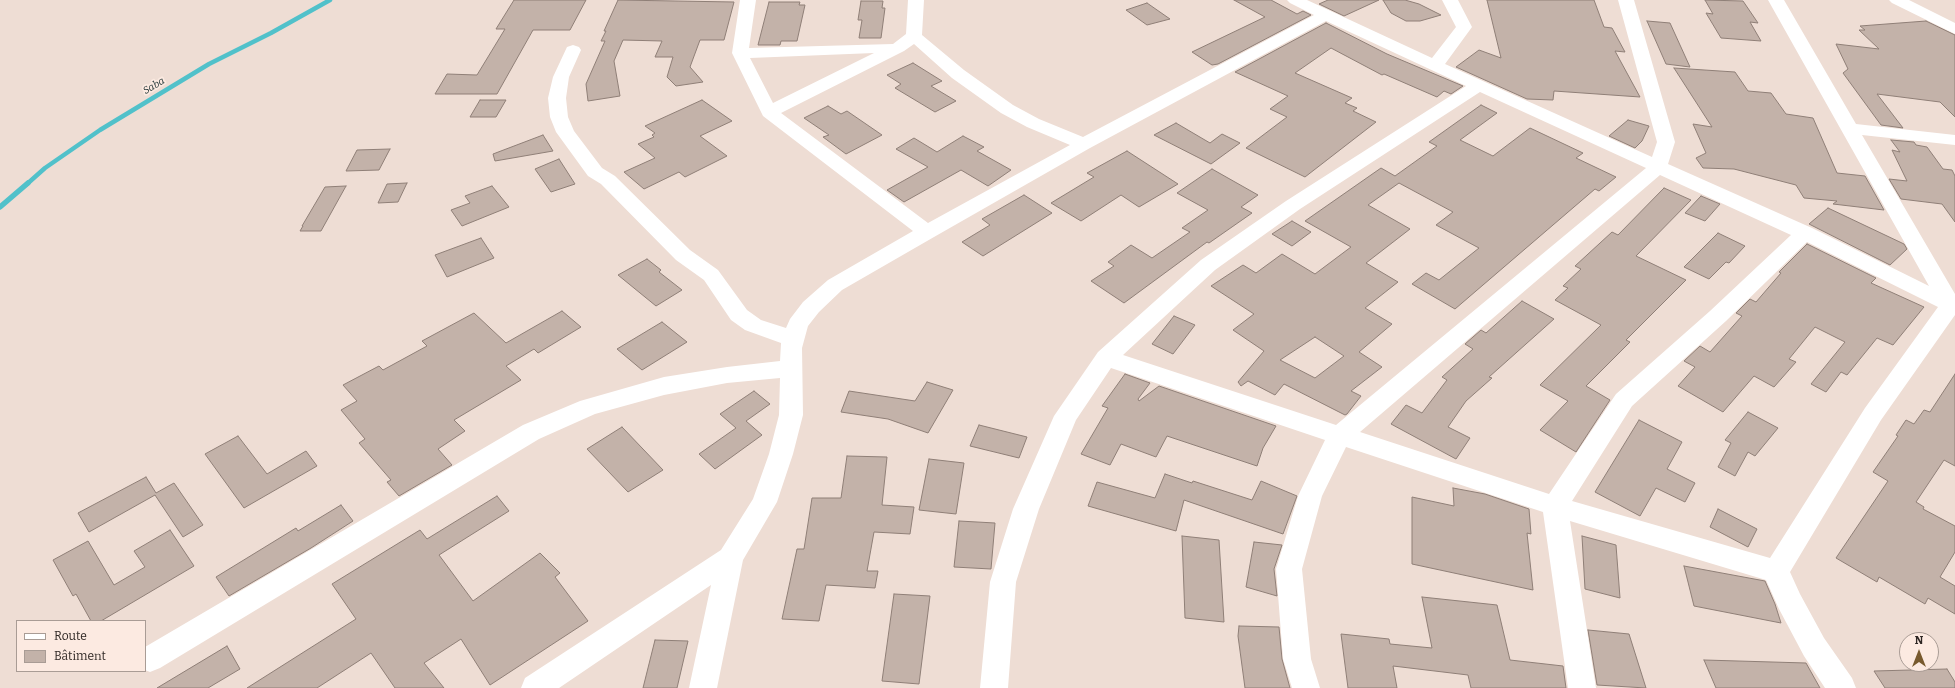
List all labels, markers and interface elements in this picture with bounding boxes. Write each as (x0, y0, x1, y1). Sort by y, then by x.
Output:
water label: Saba (141, 75, 167, 97)
legend (16, 620, 146, 672)
text: Route (54, 629, 87, 643)
north arrow (1899, 632, 1939, 672)
text: N (1915, 634, 1923, 647)
text: Bâtiment (54, 649, 106, 663)

